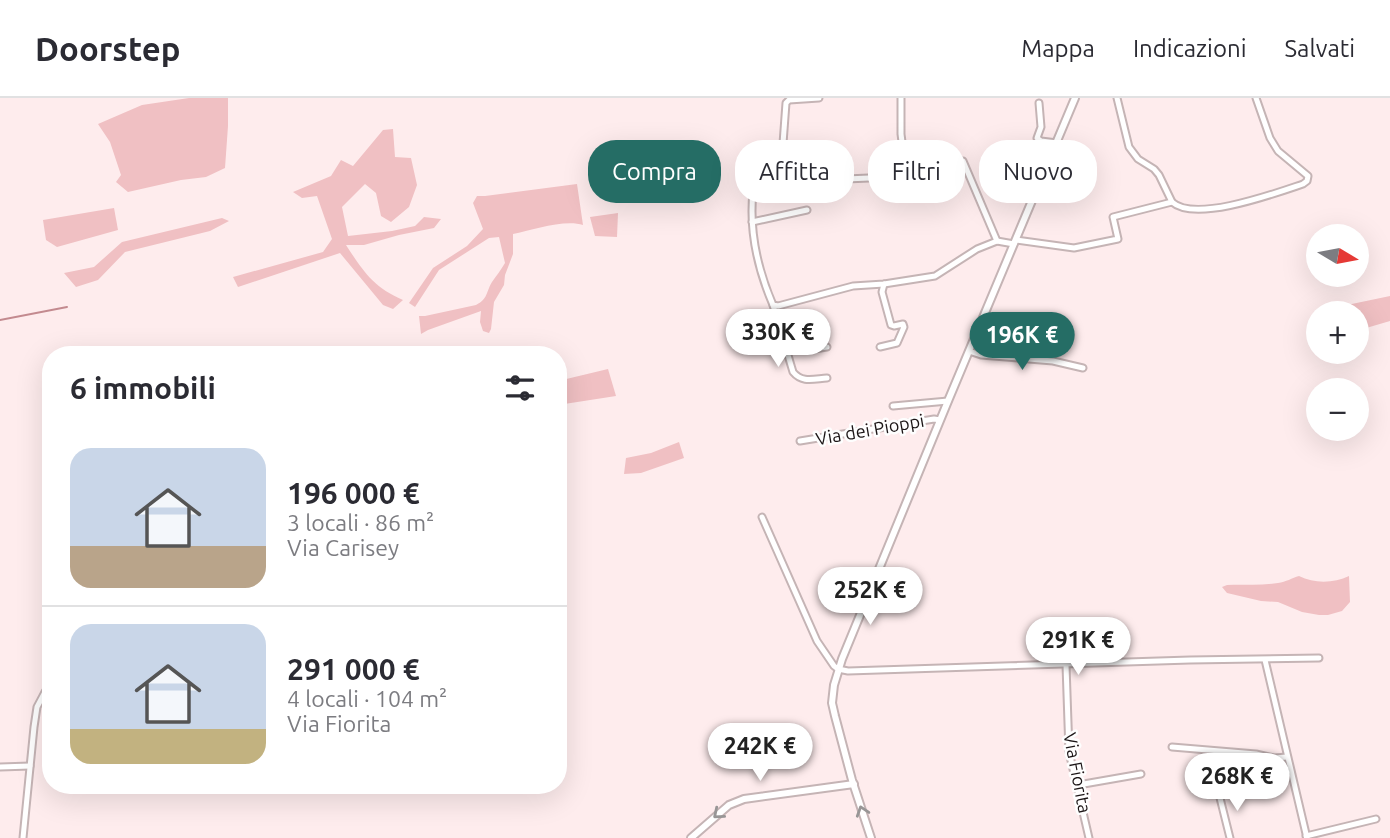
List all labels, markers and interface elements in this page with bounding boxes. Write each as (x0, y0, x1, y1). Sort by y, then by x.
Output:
text: Doorstep (35, 30, 180, 67)
text: Mappa (1021, 35, 1095, 62)
text: Indicazioni (1133, 35, 1247, 62)
text: Salvati (1285, 35, 1355, 62)
chip: Compra (588, 140, 721, 203)
chip: Affitta (735, 140, 854, 203)
chip: Filtri (868, 140, 965, 203)
chip: Nuovo (979, 140, 1097, 203)
north arrow (1306, 224, 1368, 287)
map controls (1306, 224, 1369, 441)
button: + (1306, 301, 1369, 364)
pin: 330K € (721, 310, 835, 369)
pin: 196K € (965, 313, 1079, 372)
text: 330K € (742, 319, 814, 344)
text: 196K € (986, 322, 1058, 347)
icon: filters (501, 369, 539, 407)
text: 6 immobili (70, 371, 216, 405)
button: − (1306, 378, 1369, 441)
street label: Via dei Pioppi (814, 410, 926, 448)
icon: home (126, 476, 210, 560)
text: 196 000 € (287, 476, 420, 510)
text: 3 locali · 86 m² (287, 510, 434, 535)
text: Via Carisey (287, 535, 399, 560)
pin: 252K € (813, 568, 927, 627)
text: 252K € (834, 577, 906, 602)
pin: 291K € (1021, 618, 1135, 677)
text: 291K € (1042, 627, 1114, 652)
icon: home (126, 652, 210, 736)
text: 291 000 € (287, 652, 420, 686)
text: 4 locali · 104 m² (287, 686, 447, 711)
text: Via Fiorita (287, 711, 391, 736)
pin: 242K € (703, 724, 817, 783)
street label: Via Fiorita (1060, 731, 1096, 815)
text: 242K € (724, 733, 796, 758)
pin: 268K € (1180, 754, 1294, 813)
text: 268K € (1201, 763, 1273, 788)
one-way arrow (713, 806, 726, 818)
one-way arrow (856, 806, 871, 818)

